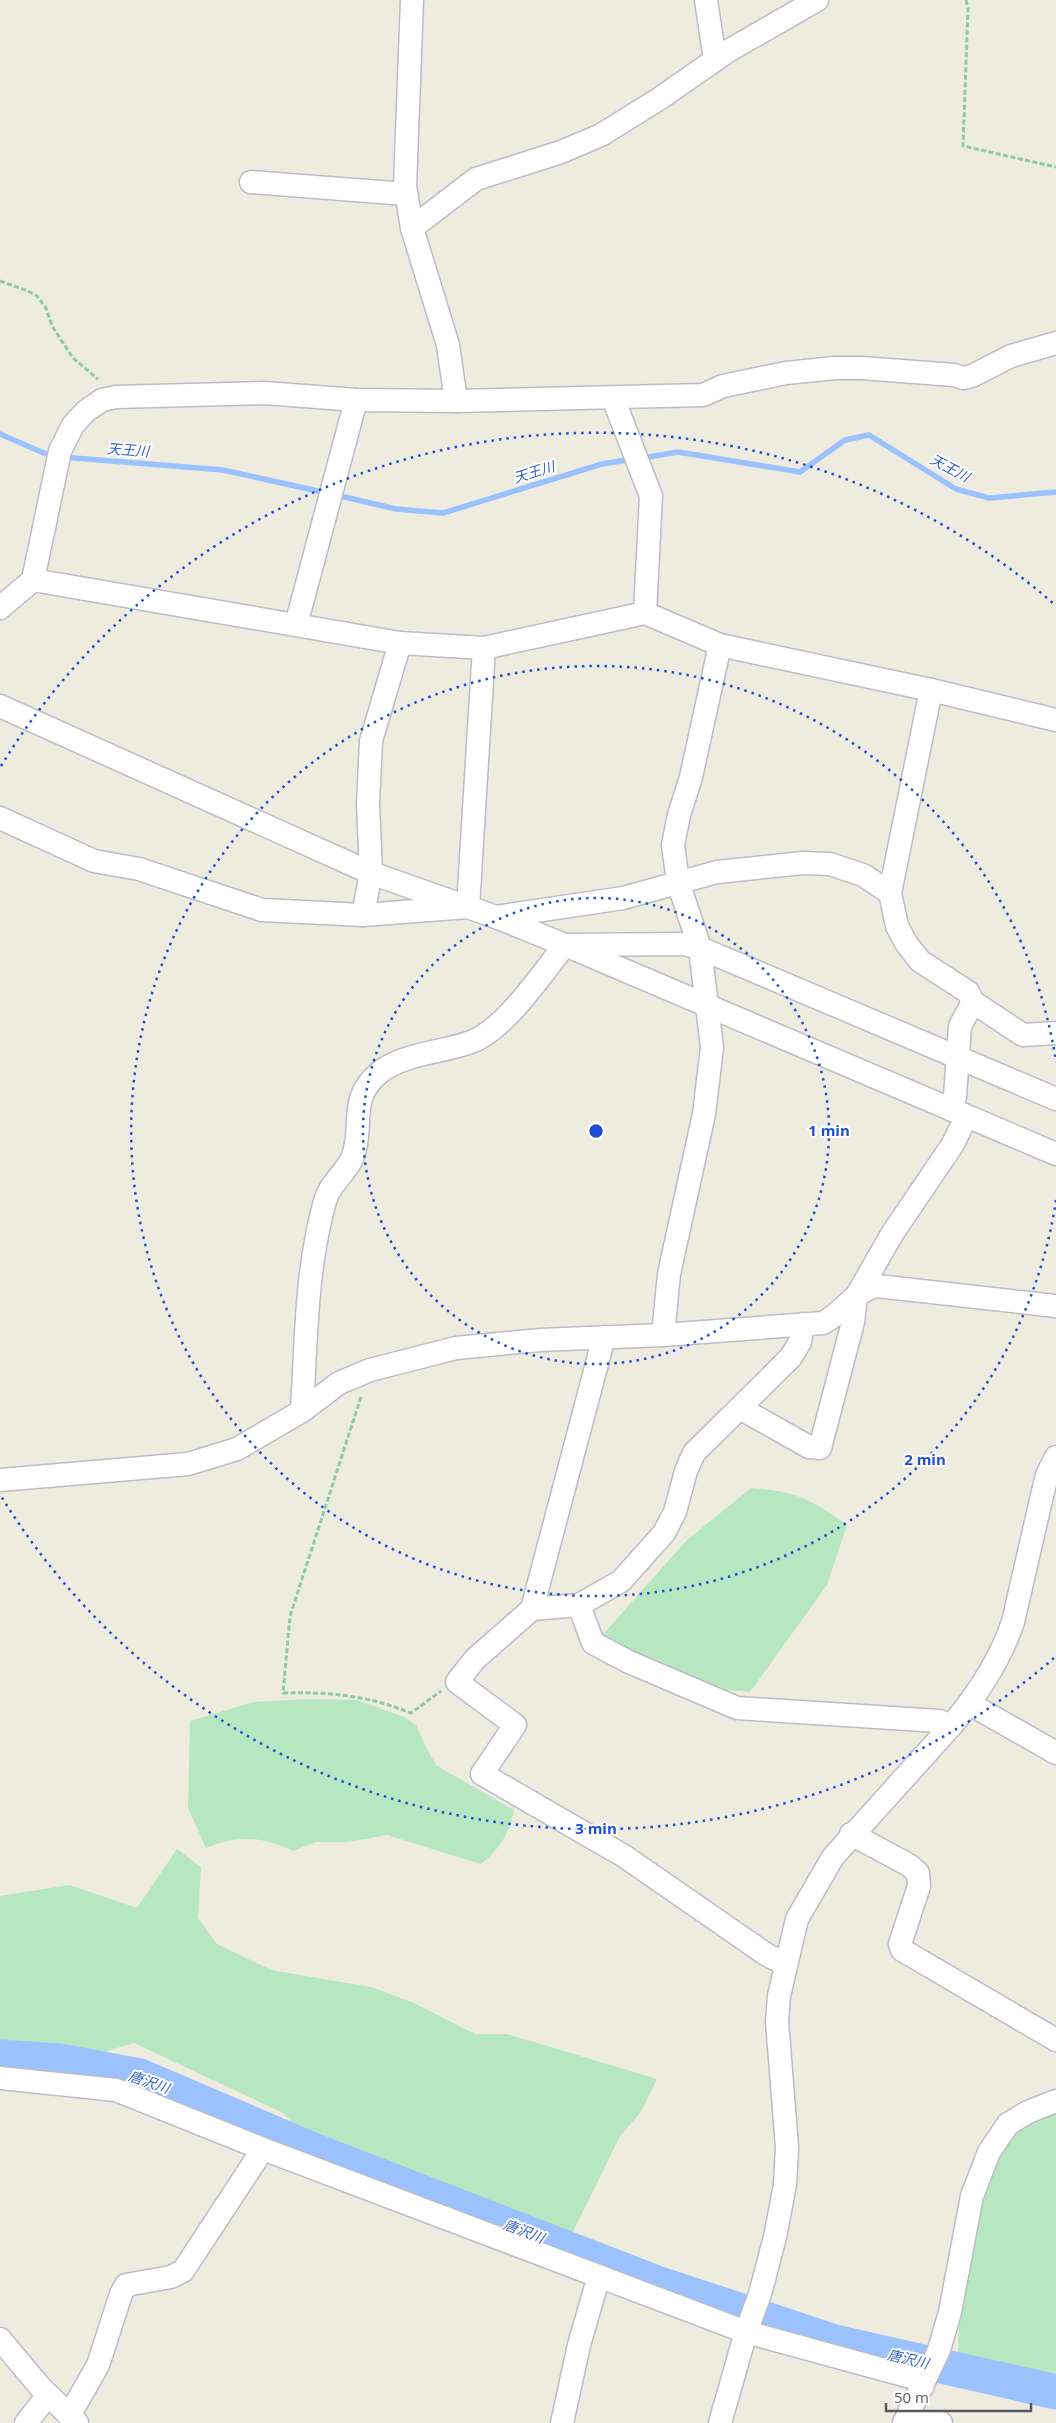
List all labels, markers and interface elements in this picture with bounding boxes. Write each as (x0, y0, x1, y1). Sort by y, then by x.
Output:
water label: 天王川 (106, 439, 152, 461)
water label: 天王川 (927, 449, 975, 487)
water label: 天王川 (511, 456, 559, 487)
text: 1 min (808, 1120, 850, 1140)
centre of rings (587, 1122, 605, 1140)
text: 2 min (904, 1449, 946, 1469)
text: 3 min (575, 1818, 617, 1838)
water label: 唐沢川 (126, 2066, 174, 2098)
water label: 唐沢川 (501, 2214, 549, 2248)
water label: 唐沢川 (886, 2345, 933, 2373)
scale bar (886, 2380, 1031, 2412)
text: 50 m (894, 2387, 929, 2407)

